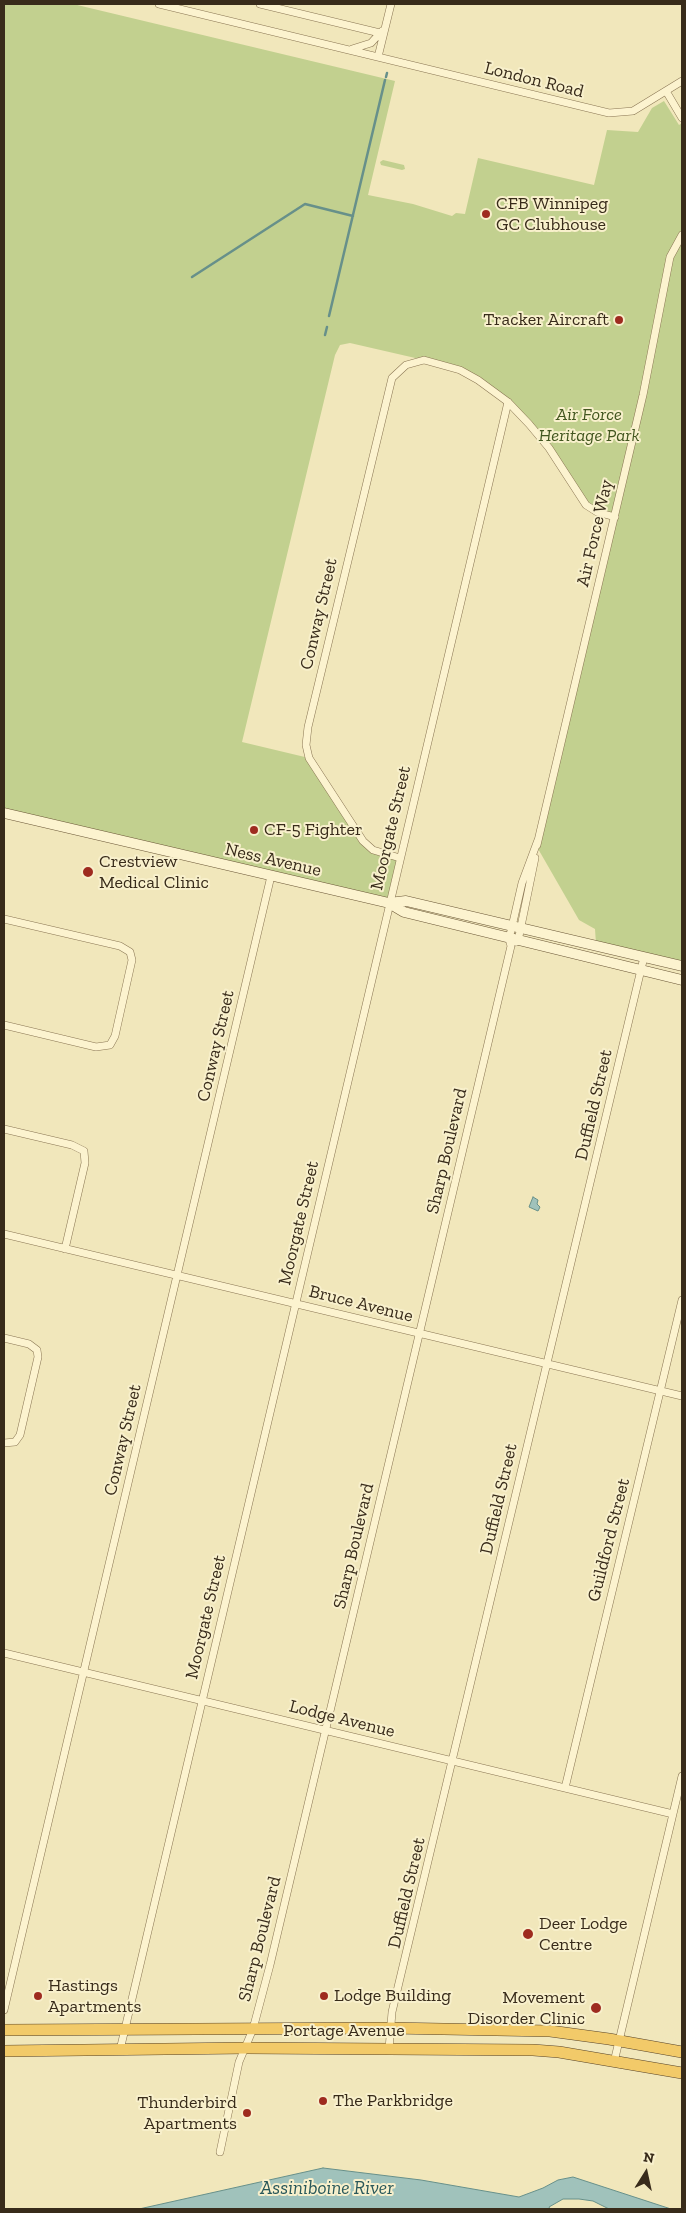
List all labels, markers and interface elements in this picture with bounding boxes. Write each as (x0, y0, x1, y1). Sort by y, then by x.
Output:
street label: London Road (482, 57, 586, 103)
place label: CFB Winnipeg GC Clubhouse (496, 193, 608, 235)
marker: CFB Winnipeg GC Clubhouse (480, 208, 492, 220)
place label: Tracker Aircraft (483, 309, 609, 331)
marker: Tracker Aircraft (613, 314, 625, 326)
park label: Air Force Heritage Park (539, 404, 639, 446)
street label: Air Force Way (572, 477, 618, 589)
street label: Conway Street (296, 556, 342, 672)
street label: Moorgate Street (366, 764, 416, 892)
place label: CF-5 Fighter (264, 819, 362, 841)
marker: CF-5 Fighter (248, 824, 260, 836)
street label: Ness Avenue (223, 838, 323, 882)
place label: Crestview Medical Clinic (99, 851, 209, 894)
marker: Crestview Medical Clinic (81, 865, 95, 879)
street label: Conway Street (193, 988, 239, 1104)
street label: Duffield Street (571, 1048, 617, 1162)
street label: Sharp Boulevard (422, 1086, 472, 1216)
street label: Moorgate Street (274, 1159, 324, 1287)
street label: Bruce Avenue (307, 1281, 415, 1327)
street label: Conway Street (100, 1382, 146, 1498)
street label: Duffield Street (476, 1442, 522, 1556)
street label: Guildford Street (583, 1476, 635, 1604)
street label: Sharp Boulevard (329, 1481, 379, 1611)
street label: Moorgate Street (181, 1553, 231, 1681)
street label: Lodge Avenue (287, 1695, 397, 1743)
street label: Duffield Street (384, 1836, 430, 1950)
street label: Sharp Boulevard (234, 1874, 286, 2004)
place label: Deer Lodge Centre (539, 1913, 628, 1956)
marker: Deer Lodge Centre (521, 1927, 535, 1941)
place label: Hastings Apartments (48, 1975, 141, 2018)
place label: Lodge Building (334, 1985, 451, 2007)
place label: Movement Disorder Clinic (467, 1987, 585, 2030)
marker: Hastings Apartments (32, 1990, 44, 2002)
marker: Lodge Building (318, 1990, 330, 2002)
marker: Movement Disorder Clinic (589, 2001, 603, 2015)
street label: Portage Avenue (283, 2020, 405, 2042)
place label: The Parkbridge (333, 2090, 453, 2112)
place label: Thunderbird Apartments (137, 2092, 237, 2134)
marker: The Parkbridge (317, 2095, 329, 2107)
marker: Thunderbird Apartments (241, 2107, 253, 2119)
north arrow (621, 2148, 671, 2198)
text: N (642, 2148, 655, 2167)
water label: Assiniboine River (260, 2178, 394, 2200)

